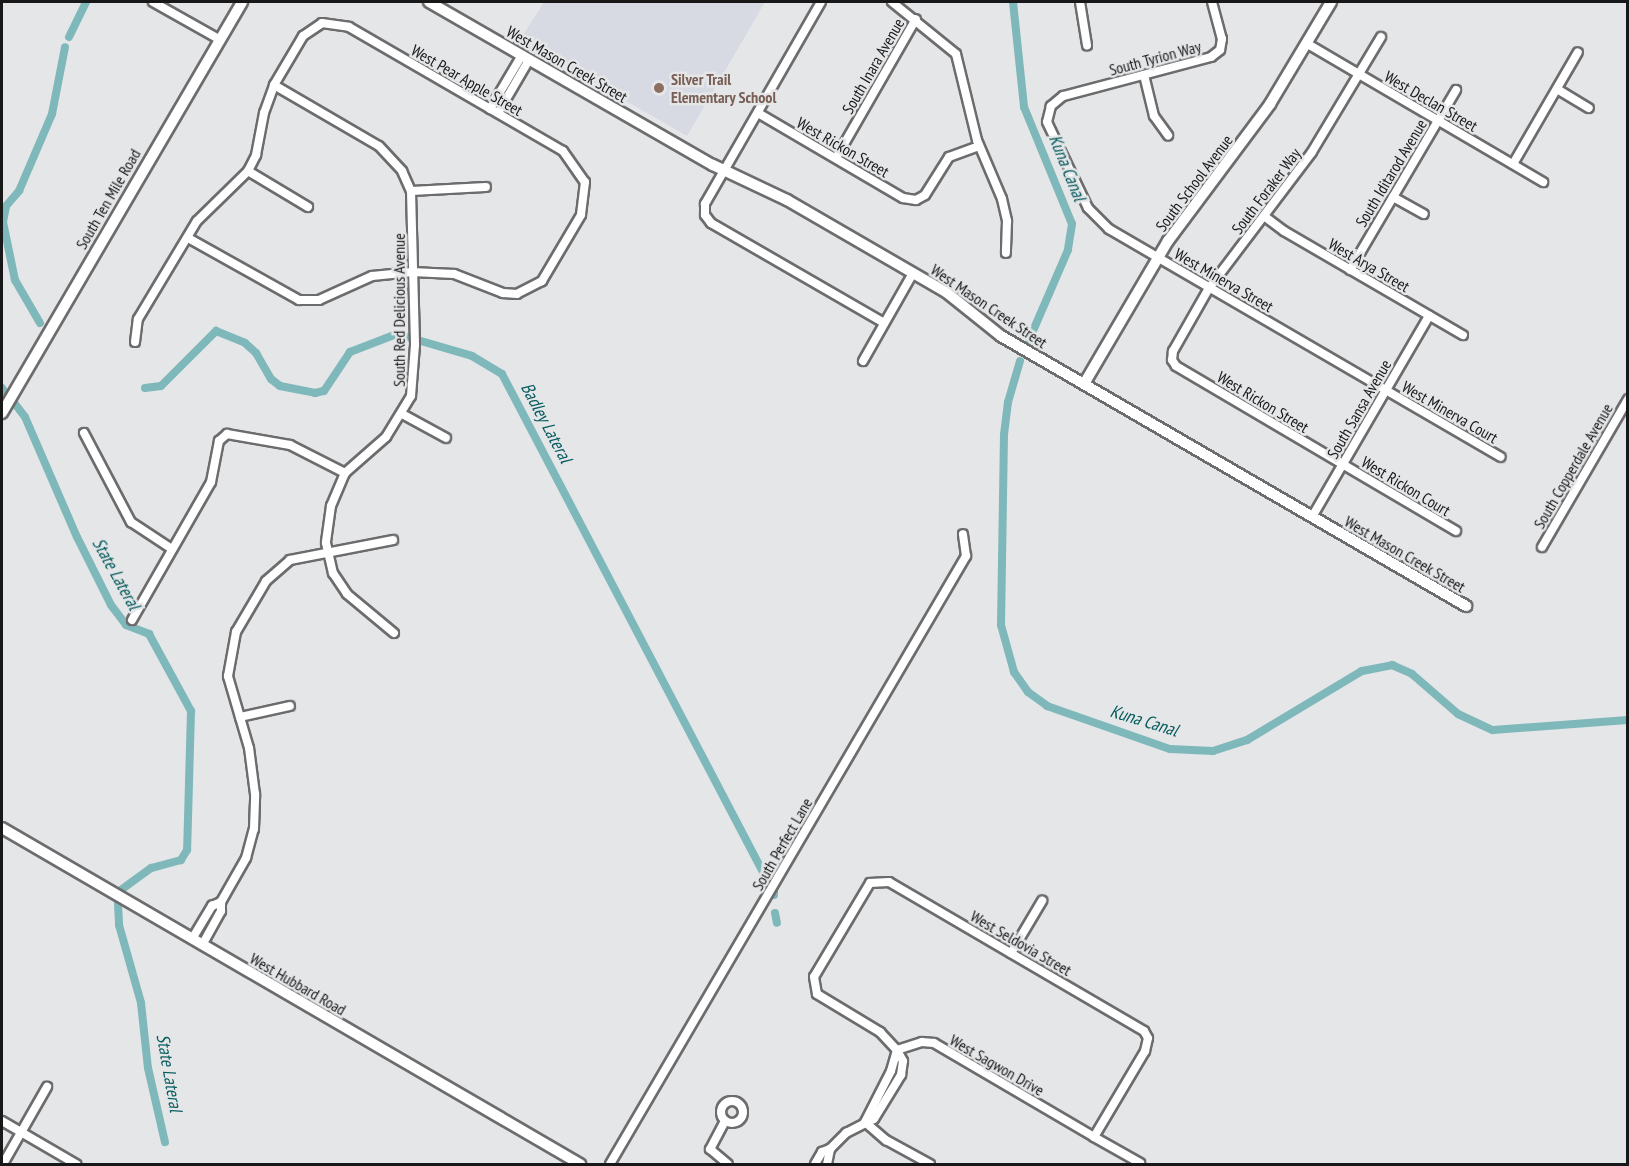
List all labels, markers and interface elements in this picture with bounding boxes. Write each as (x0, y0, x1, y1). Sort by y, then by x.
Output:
street label: South Inara Avenue (838, 15, 908, 117)
street label: West Mason Creek Street (503, 22, 631, 106)
street label: South Tyrion Way (1107, 36, 1203, 80)
street label: West Pear Apple Street (408, 40, 526, 120)
street label: West Declan Street (1381, 67, 1481, 135)
place label: Silver Trail Elementary School (671, 69, 777, 107)
marker: Silver Trail Elementary School (652, 81, 666, 95)
street label: West Rickon Street (793, 113, 893, 181)
street label: South Iditarod Avenue (1351, 116, 1431, 230)
street label: South School Avenue (1151, 131, 1237, 235)
water label: Kuna Canal (1044, 132, 1090, 204)
street label: South Foraker Way (1227, 144, 1305, 238)
street label: South Ten Mile Road (71, 145, 145, 253)
street label: South Red Delicious Avenue (389, 233, 409, 387)
street label: West Arya Street (1325, 234, 1413, 296)
street label: West Minerva Street (1171, 244, 1277, 316)
street label: West Mason Creek Street (927, 260, 1051, 352)
street label: South Sansa Avenue (1323, 356, 1395, 462)
street label: West Rickon Street (1214, 367, 1312, 437)
street label: West Minerva Court (1399, 377, 1501, 447)
water label: Badley Lateral (516, 379, 576, 467)
street label: South Copperdale Avenue (1529, 400, 1617, 532)
street label: West Rickon Court (1358, 452, 1454, 520)
street label: West Mason Creek Street (1341, 512, 1469, 596)
water label: State Lateral (87, 534, 145, 614)
water label: Kuna Canal (1107, 700, 1181, 742)
street label: South Perfect Lane (748, 794, 816, 894)
street label: West Seldovia Street (967, 906, 1075, 980)
street label: West Hubbard Road (247, 949, 349, 1019)
street label: West Sagwon Drive (946, 1030, 1048, 1100)
water label: State Lateral (152, 1032, 186, 1114)

